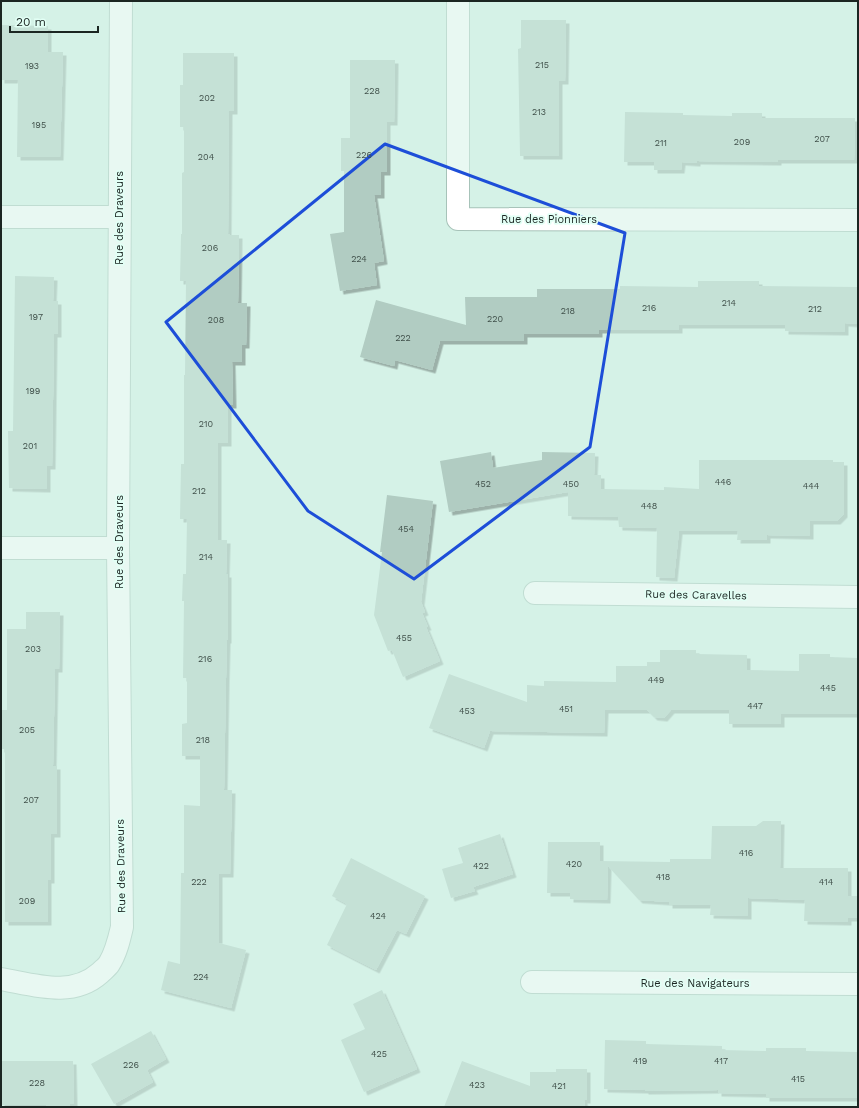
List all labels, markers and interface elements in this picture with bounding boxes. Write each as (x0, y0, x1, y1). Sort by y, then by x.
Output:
scale bar (10, 8, 98, 34)
text: 20 m (16, 15, 46, 29)
house number: 215 (535, 60, 549, 70)
house number: 193 (25, 61, 39, 71)
house number: 228 (364, 86, 380, 96)
house number: 202 (199, 93, 215, 103)
house number: 213 (532, 107, 546, 117)
house number: 195 (32, 120, 46, 130)
house number: 207 (814, 134, 830, 144)
house number: 209 (734, 137, 750, 147)
house number: 211 (655, 138, 667, 148)
house number: 226 (356, 150, 372, 160)
house number: 204 (198, 152, 215, 162)
street label: Rue des Draveurs (113, 171, 126, 265)
street label: Rue des Pionniers (501, 213, 597, 226)
house number: 206 (202, 243, 218, 253)
house number: 224 (351, 254, 367, 264)
house number: 214 (722, 298, 737, 308)
house number: 216 (642, 303, 656, 313)
house number: 212 (808, 304, 822, 314)
house number: 218 (561, 306, 575, 316)
house number: 197 (29, 312, 43, 322)
house number: 220 (487, 314, 503, 324)
house number: 208 (208, 315, 224, 325)
house number: 222 (395, 333, 411, 343)
house number: 199 (26, 386, 40, 396)
house number: 210 (199, 419, 214, 429)
house number: 201 (23, 441, 37, 451)
house number: 446 (715, 477, 731, 487)
house number: 452 (475, 479, 491, 489)
house number: 450 (563, 479, 580, 489)
house number: 444 (803, 481, 820, 491)
house number: 212 (192, 486, 206, 496)
street label: Rue des Draveurs (113, 495, 126, 589)
house number: 448 (641, 501, 657, 511)
house number: 454 (398, 524, 415, 534)
house number: 214 (199, 552, 214, 562)
street label: Rue des Caravelles (645, 588, 747, 602)
house number: 455 (396, 633, 412, 643)
house number: 203 (25, 644, 41, 654)
house number: 216 (198, 654, 212, 664)
house number: 449 (648, 675, 664, 685)
house number: 445 (820, 683, 836, 693)
house number: 447 (747, 701, 763, 711)
house number: 451 (559, 704, 573, 714)
house number: 453 (459, 706, 475, 716)
house number: 205 (19, 725, 35, 735)
house number: 218 (196, 735, 210, 745)
house number: 207 (23, 795, 39, 805)
street label: Rue des Draveurs (114, 819, 128, 913)
house number: 416 (739, 848, 753, 858)
house number: 420 (566, 859, 583, 869)
house number: 422 (473, 861, 489, 871)
house number: 418 (656, 872, 670, 882)
house number: 222 (191, 877, 207, 887)
house number: 414 (819, 877, 834, 887)
house number: 209 (19, 896, 35, 906)
house number: 424 (370, 911, 386, 921)
house number: 224 (193, 972, 209, 982)
street label: Rue des Navigateurs (640, 977, 750, 990)
house number: 425 (371, 1049, 387, 1059)
house number: 419 (633, 1056, 647, 1066)
house number: 417 (714, 1056, 728, 1066)
house number: 226 (123, 1060, 139, 1070)
house number: 415 (791, 1074, 805, 1084)
house number: 228 (29, 1078, 45, 1088)
house number: 423 (469, 1080, 485, 1090)
house number: 421 (552, 1081, 566, 1091)

